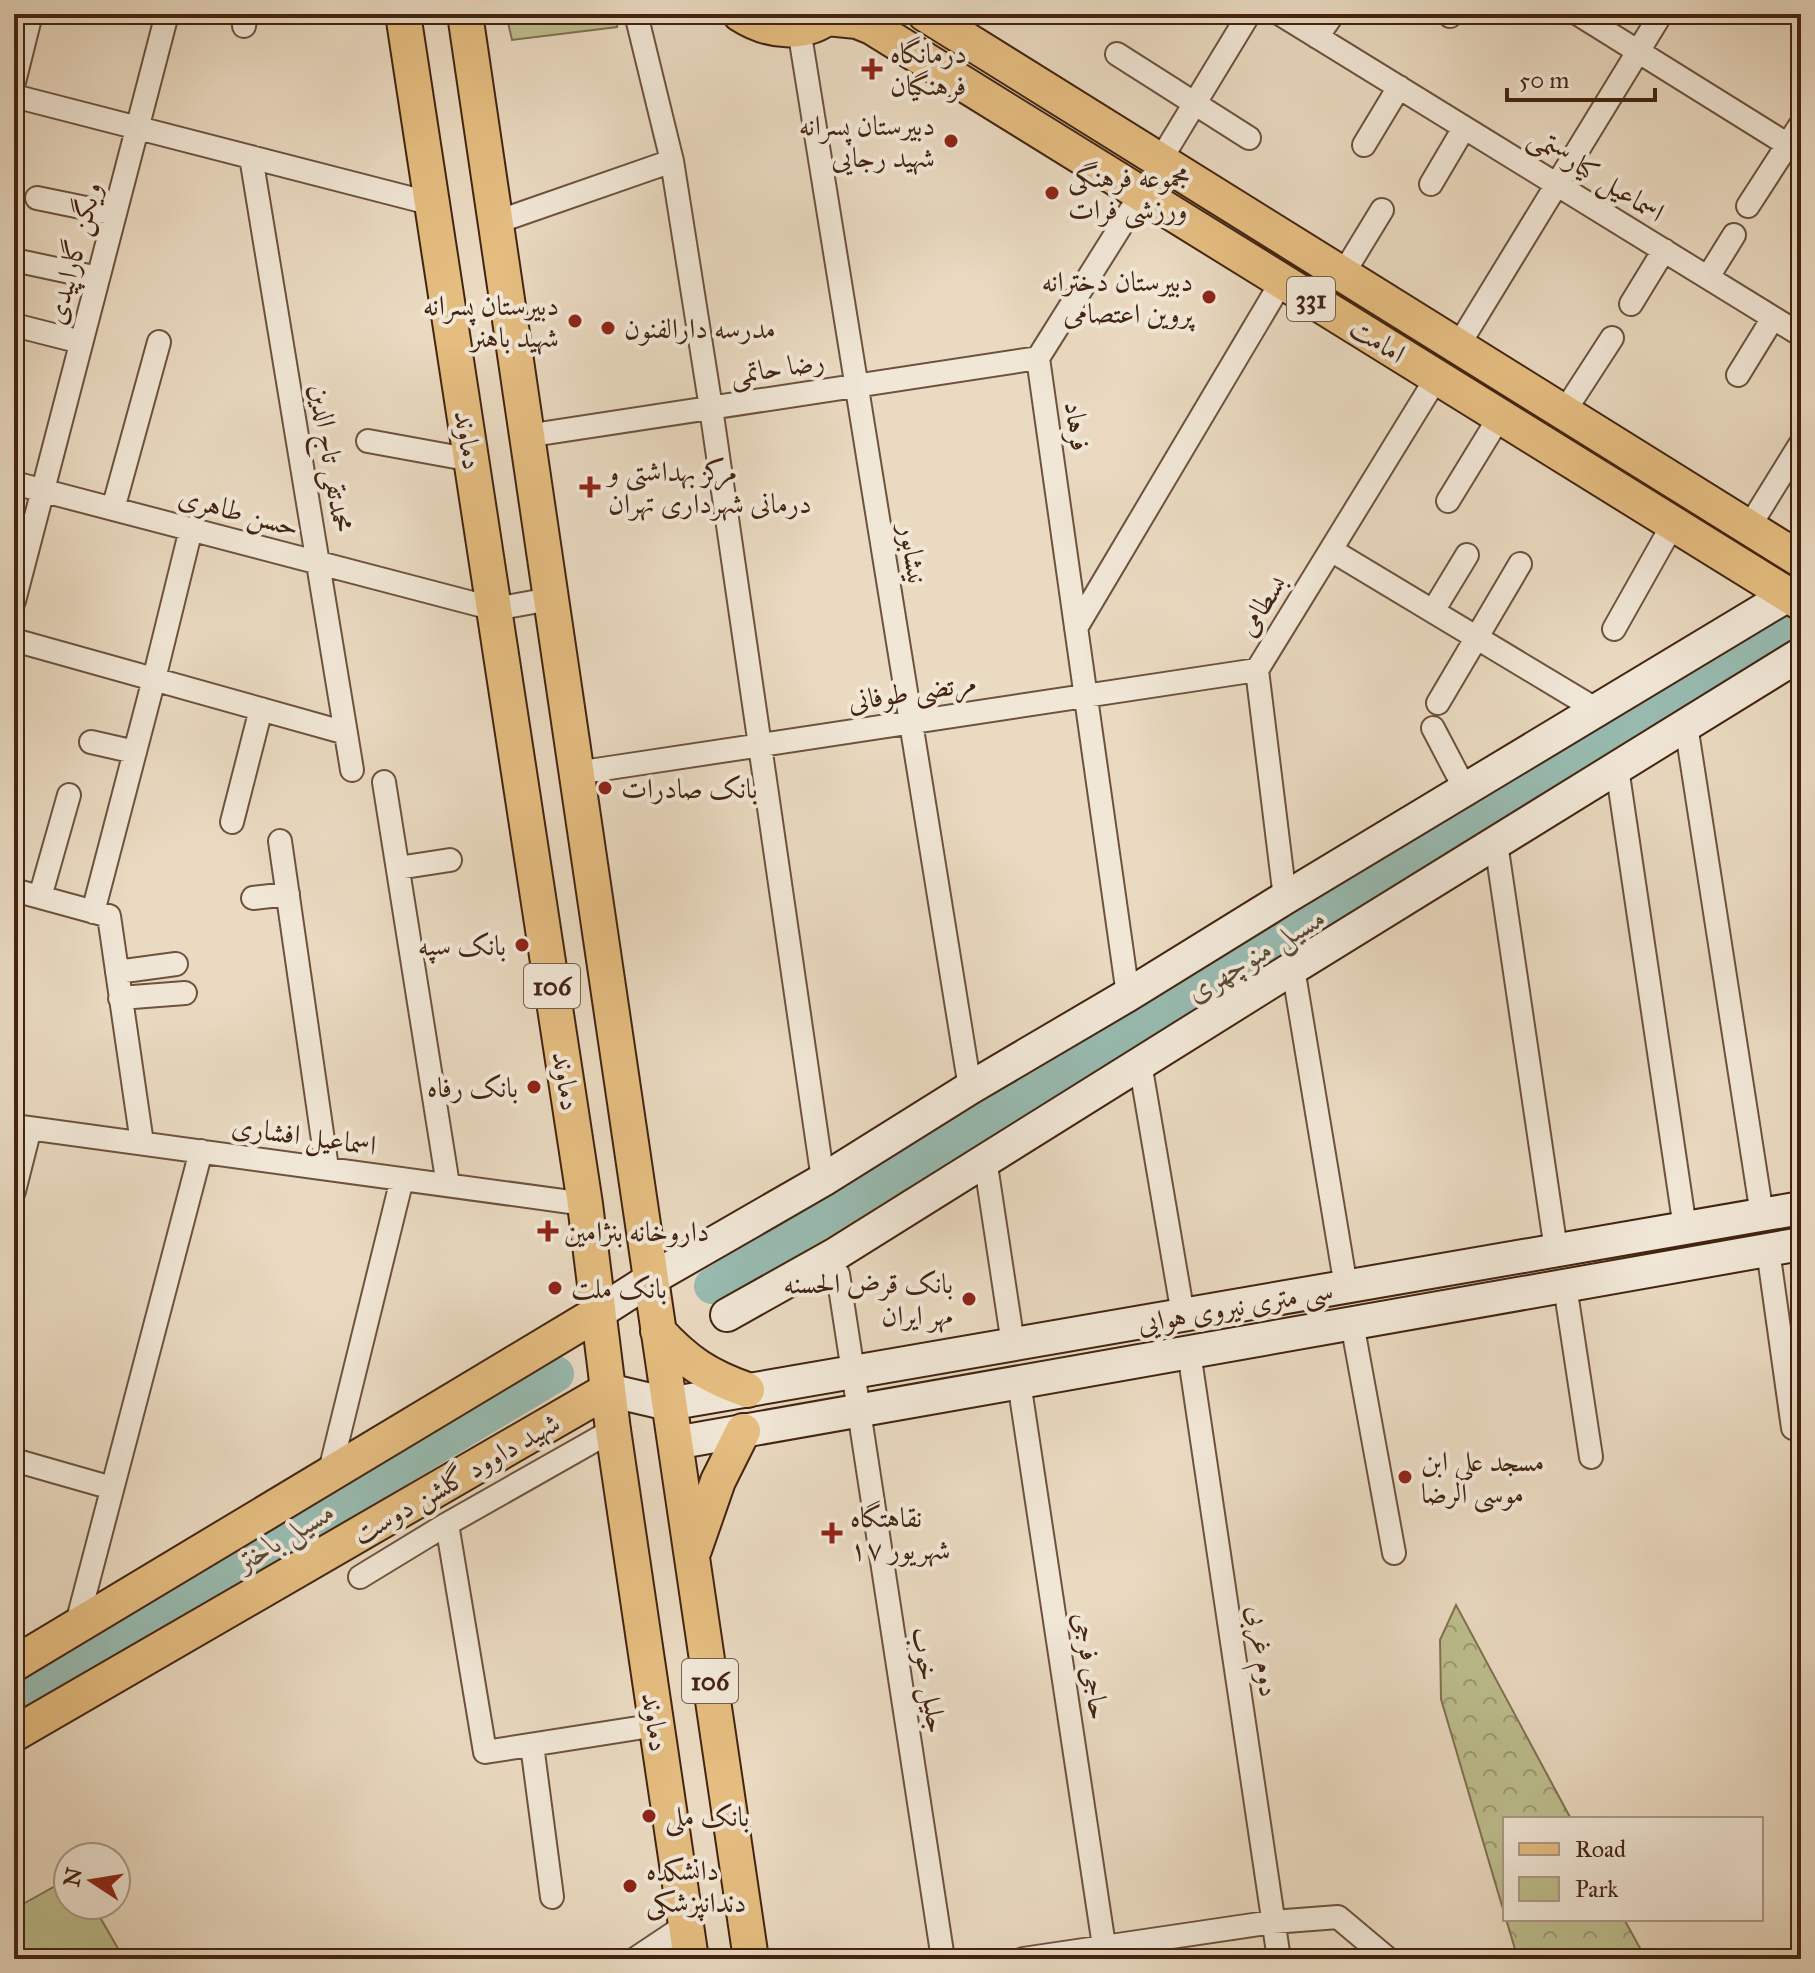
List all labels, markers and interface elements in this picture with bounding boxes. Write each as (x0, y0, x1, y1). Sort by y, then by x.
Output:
place label: درمانگاه فرهنگیان (890, 36, 967, 103)
scale bar (1507, 52, 1655, 102)
marker: درمانگاه فرهنگیان (861, 58, 883, 80)
text: 50 m (1519, 65, 1569, 95)
place label: دبیرستان پسرانه شهید رجایی (799, 108, 935, 176)
street label: اسماعیل کیارستمی (1522, 119, 1671, 231)
marker: دبیرستان پسرانه شهید رجایی (942, 132, 960, 150)
place label: مجموعه فرهنگی ورزشی فرات (1068, 160, 1190, 229)
street label: ویگن گاراپیدی (38, 178, 112, 329)
marker: مجموعه فرهنگی ورزشی فرات (1043, 184, 1061, 202)
place label: دبیرستان دخترانه پروین اعتصامی (1042, 264, 1196, 332)
road number: 331 (1287, 277, 1335, 321)
place label: دبیرستان پسرانه شهید باهنر (423, 288, 559, 356)
marker: دبیرستان دخترانه پروین اعتصامی (1200, 288, 1218, 306)
street label: امامت (1343, 310, 1412, 371)
place label: مدرسه دارالفنون (624, 311, 776, 346)
marker: دبیرستان پسرانه شهید باهنر (566, 312, 584, 330)
marker: مدرسه دارالفنون (599, 319, 617, 337)
street label: رضا حاتمی (727, 343, 827, 394)
street label: محمدتقی تاج الدین (295, 381, 361, 536)
street label: فرهاد (1057, 399, 1098, 453)
street label: دماوند (447, 408, 490, 472)
place label: مرکز بهداشتی و درمانی شهرداری تهران (605, 454, 812, 522)
marker: مرکز بهداشتی و درمانی شهرداری تهران (579, 476, 601, 498)
street label: حسن طاهری (174, 479, 303, 545)
street label: نیشابور (891, 519, 935, 587)
street label: بسطامی (1229, 568, 1294, 642)
street label: مرتضی طوفانی (845, 664, 979, 721)
place label: بانک صادرات (621, 771, 758, 806)
marker: بانک صادرات (596, 779, 614, 797)
water label: مسیل منوچهری (1180, 898, 1334, 1012)
place label: بانک سپه (418, 928, 506, 964)
marker: بانک سپه (513, 936, 531, 954)
road number: 106 (524, 964, 580, 1008)
street label: دماوند (545, 1049, 588, 1113)
place label: بانک رفاه (427, 1070, 518, 1105)
marker: بانک رفاه (525, 1078, 543, 1096)
street label: اسماعیل افشاری (229, 1108, 378, 1165)
place label: داروخانه بنژامین (564, 1214, 709, 1249)
marker: داروخانه بنژامین (539, 1222, 557, 1240)
place label: بانک قرض الحسنه مهر ایران (783, 1266, 953, 1334)
place label: بانک ملت (571, 1271, 667, 1306)
street label: سی متری نیروی هوایی (1135, 1272, 1336, 1343)
marker: بانک ملت (546, 1279, 564, 1297)
marker: بانک قرض الحسنه مهر ایران (960, 1290, 978, 1308)
street label: شهید داوود گلشن دوست (346, 1405, 567, 1553)
place label: مسجد علی ابن موسی الرضا (1421, 1444, 1545, 1513)
marker: مسجد علی ابن موسی الرضا (1396, 1468, 1414, 1486)
water label: مسیل باختر (227, 1492, 343, 1583)
place label: نقاهتگاه ۱۷ شهریور (850, 1500, 950, 1568)
marker: نقاهتگاه ۱۷ شهریور (821, 1522, 843, 1544)
street label: دوم غربی (1233, 1603, 1287, 1700)
street label: حاجی فرجی (1066, 1610, 1117, 1722)
street label: جلیل خوب (902, 1624, 955, 1736)
road number: 106 (682, 1659, 738, 1703)
street label: دماوند (634, 1690, 677, 1754)
place label: بانک ملی (665, 1799, 749, 1837)
marker: بانک ملی (640, 1807, 658, 1825)
legend (1503, 1817, 1763, 1921)
text: Road (1575, 1834, 1626, 1864)
north arrow (52, 1841, 132, 1921)
place label: دانشکده دندانپزشکی (646, 1853, 746, 1922)
text: N (58, 1865, 88, 1889)
text: Park (1575, 1874, 1619, 1904)
marker: دانشکده دندانپزشکی (621, 1877, 639, 1895)

